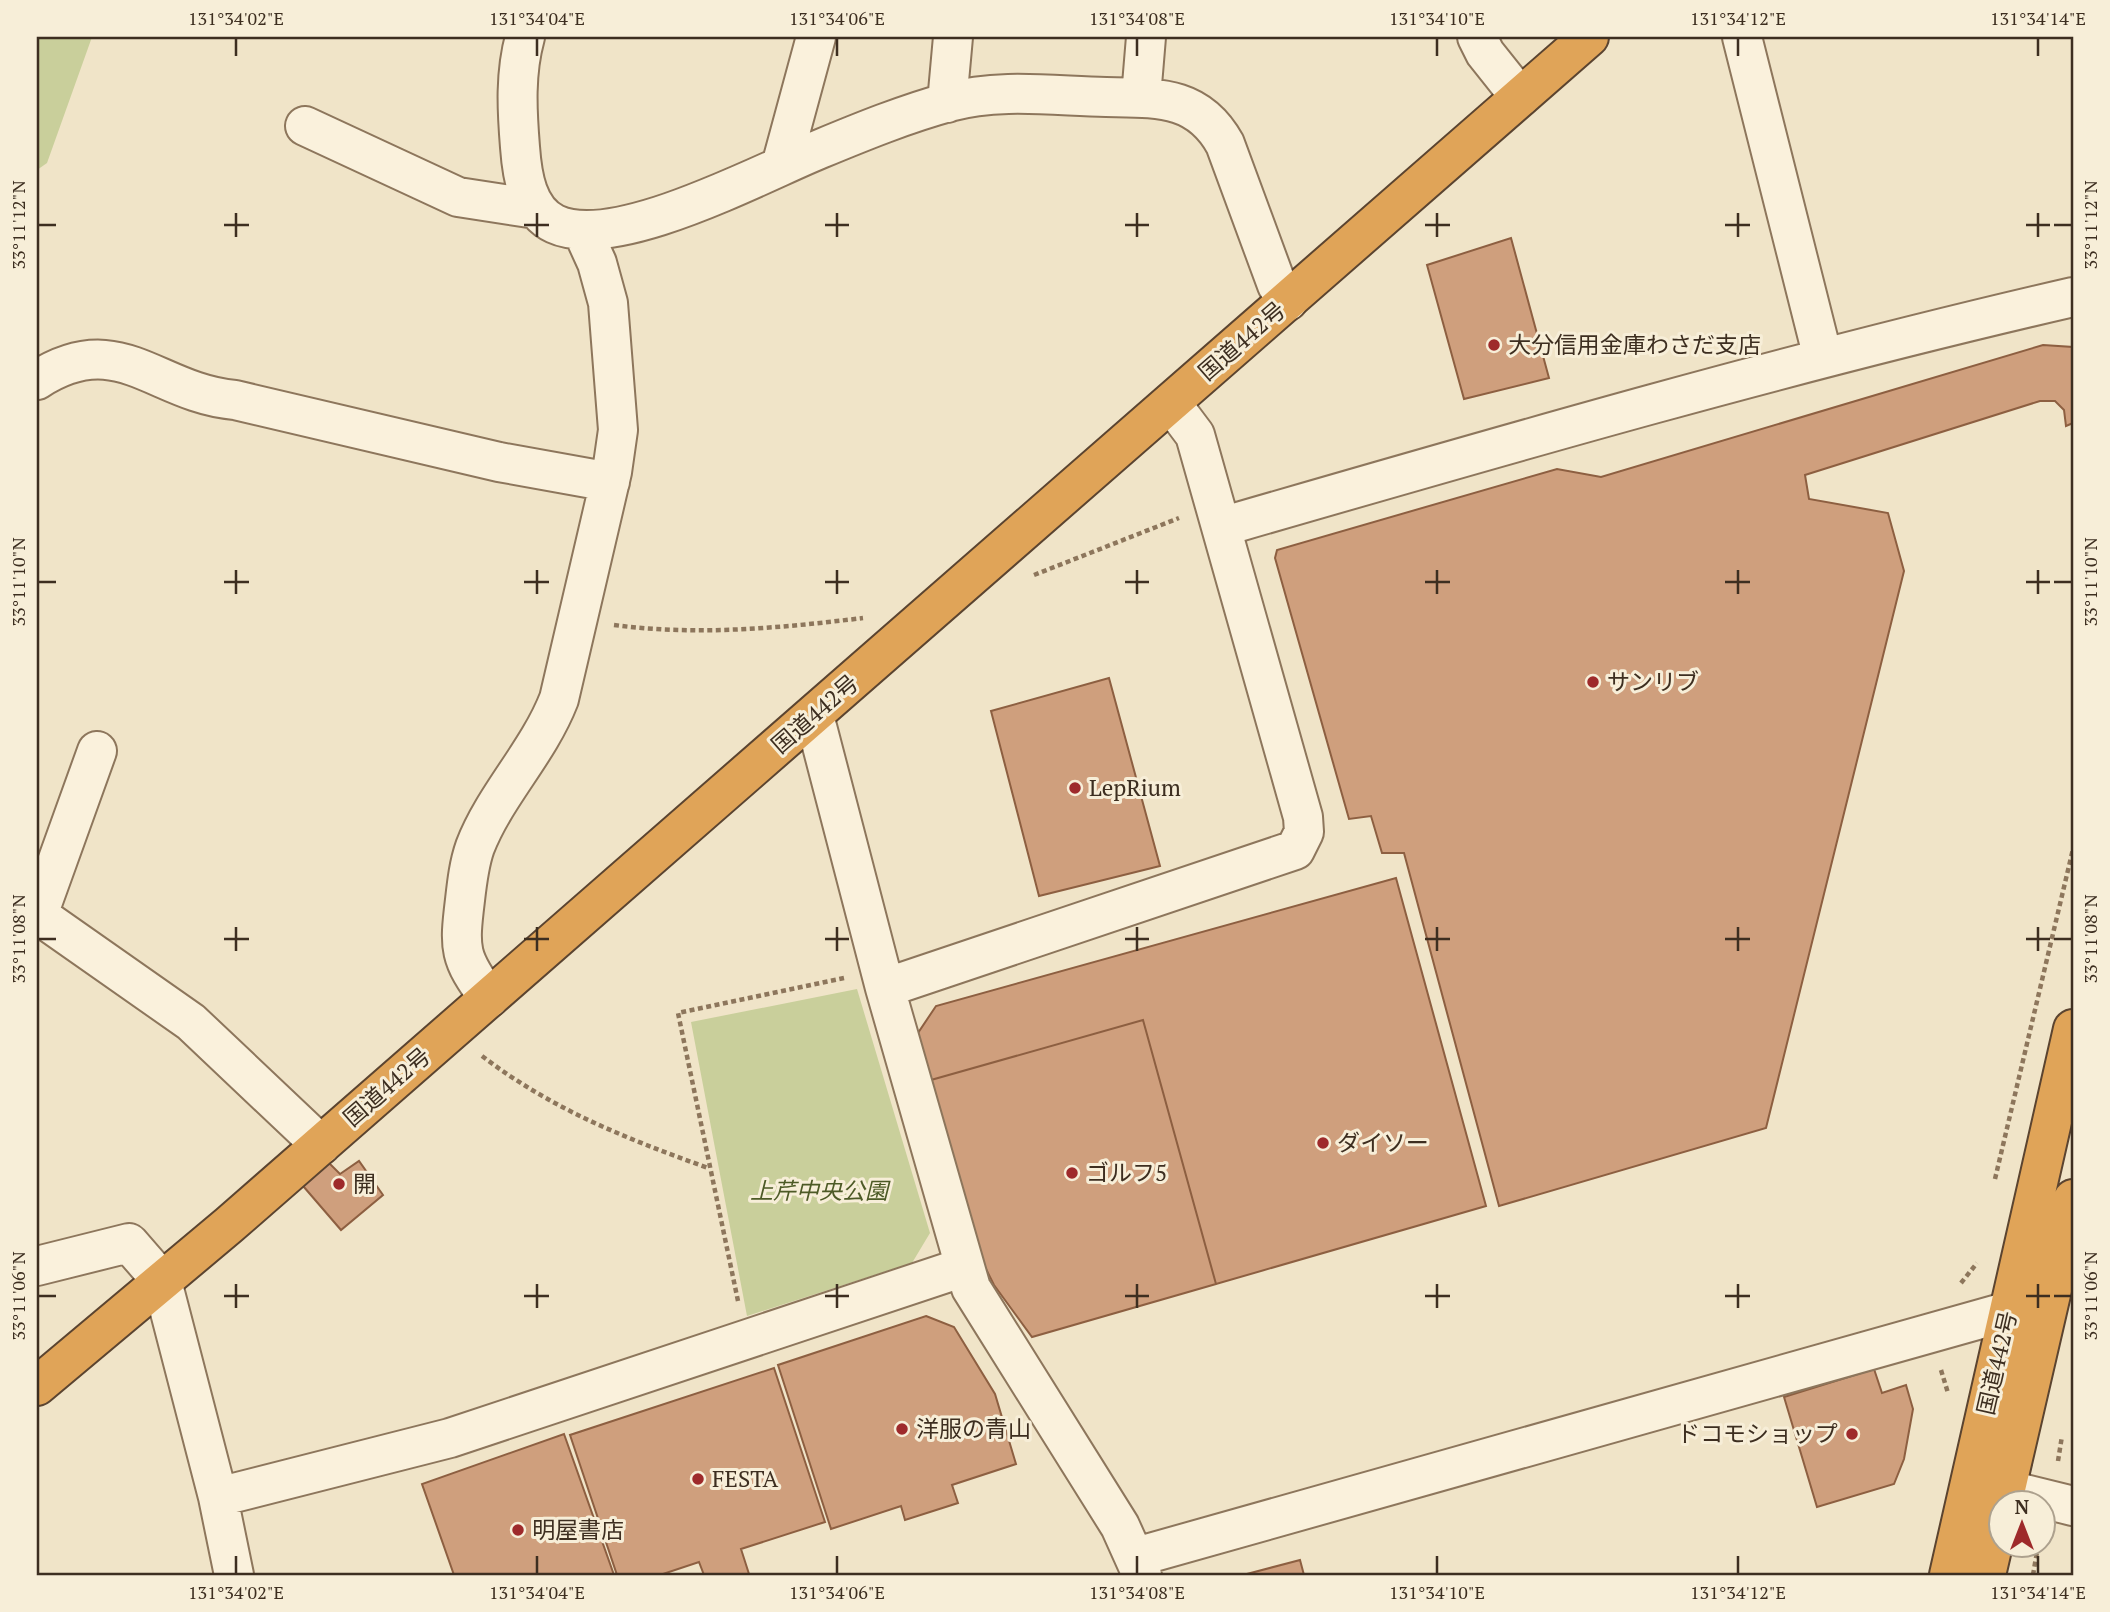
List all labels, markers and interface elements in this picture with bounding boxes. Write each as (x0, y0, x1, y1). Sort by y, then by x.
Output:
text: 131°34'02"E (188, 6, 284, 30)
text: 131°34'04"E (489, 6, 585, 30)
text: 131°34'06"E (789, 6, 885, 30)
text: 131°34'08"E (1089, 6, 1185, 30)
text: 131°34'10"E (1389, 6, 1485, 30)
text: 131°34'12"E (1690, 6, 1786, 30)
text: 131°34'14"E (1990, 6, 2086, 30)
text: 33°11'12"N (6, 180, 30, 270)
text: 33°11'12"N (2078, 180, 2102, 270)
street label: 国道442号 (1192, 294, 1292, 387)
place label: 大分信用金庫わさだ支店 (1508, 329, 1761, 360)
marker: 大分信用金庫わさだ支店 (1486, 337, 1502, 353)
text: 33°11'10"N (6, 537, 30, 627)
text: 33°11'10"N (2078, 537, 2102, 627)
place label: サンリブ (1607, 666, 1699, 697)
street label: 国道442号 (765, 667, 865, 760)
marker: サンリブ (1585, 674, 1601, 690)
place label: LepRium (1089, 772, 1181, 803)
marker: LepRium (1067, 780, 1083, 796)
text: 33°11'08"N (6, 894, 30, 984)
text: 33°11'08"N (2078, 894, 2102, 984)
street label: 国道442号 (337, 1040, 437, 1133)
place label: ダイソー (1337, 1127, 1429, 1158)
marker: ダイソー (1315, 1135, 1331, 1151)
place label: ゴルフ5 (1086, 1157, 1167, 1188)
marker: ゴルフ5 (1064, 1165, 1080, 1181)
place label: 開 (353, 1168, 376, 1199)
park label: 上芹中央公園 (750, 1175, 891, 1206)
marker: 開 (331, 1176, 347, 1192)
text: 33°11'06"N (6, 1251, 30, 1341)
text: 33°11'06"N (2078, 1251, 2102, 1341)
street label: 国道442号 (1970, 1308, 2024, 1418)
place label: 洋服の青山 (916, 1413, 1031, 1444)
place label: ドコモショップ (1677, 1418, 1838, 1449)
marker: 洋服の青山 (894, 1421, 910, 1437)
marker: ドコモショップ (1844, 1426, 1860, 1442)
place label: FESTA (712, 1463, 779, 1494)
marker: FESTA (690, 1471, 706, 1487)
north arrow (1988, 1490, 2058, 1560)
text: N (2015, 1494, 2030, 1519)
place label: 明屋書店 (532, 1514, 624, 1545)
marker: 明屋書店 (510, 1522, 526, 1538)
text: 131°34'02"E (188, 1580, 284, 1604)
text: 131°34'04"E (489, 1580, 585, 1604)
text: 131°34'06"E (789, 1580, 885, 1604)
text: 131°34'08"E (1089, 1580, 1185, 1604)
text: 131°34'10"E (1389, 1580, 1485, 1604)
text: 131°34'12"E (1690, 1580, 1786, 1604)
text: 131°34'14"E (1990, 1580, 2086, 1604)

